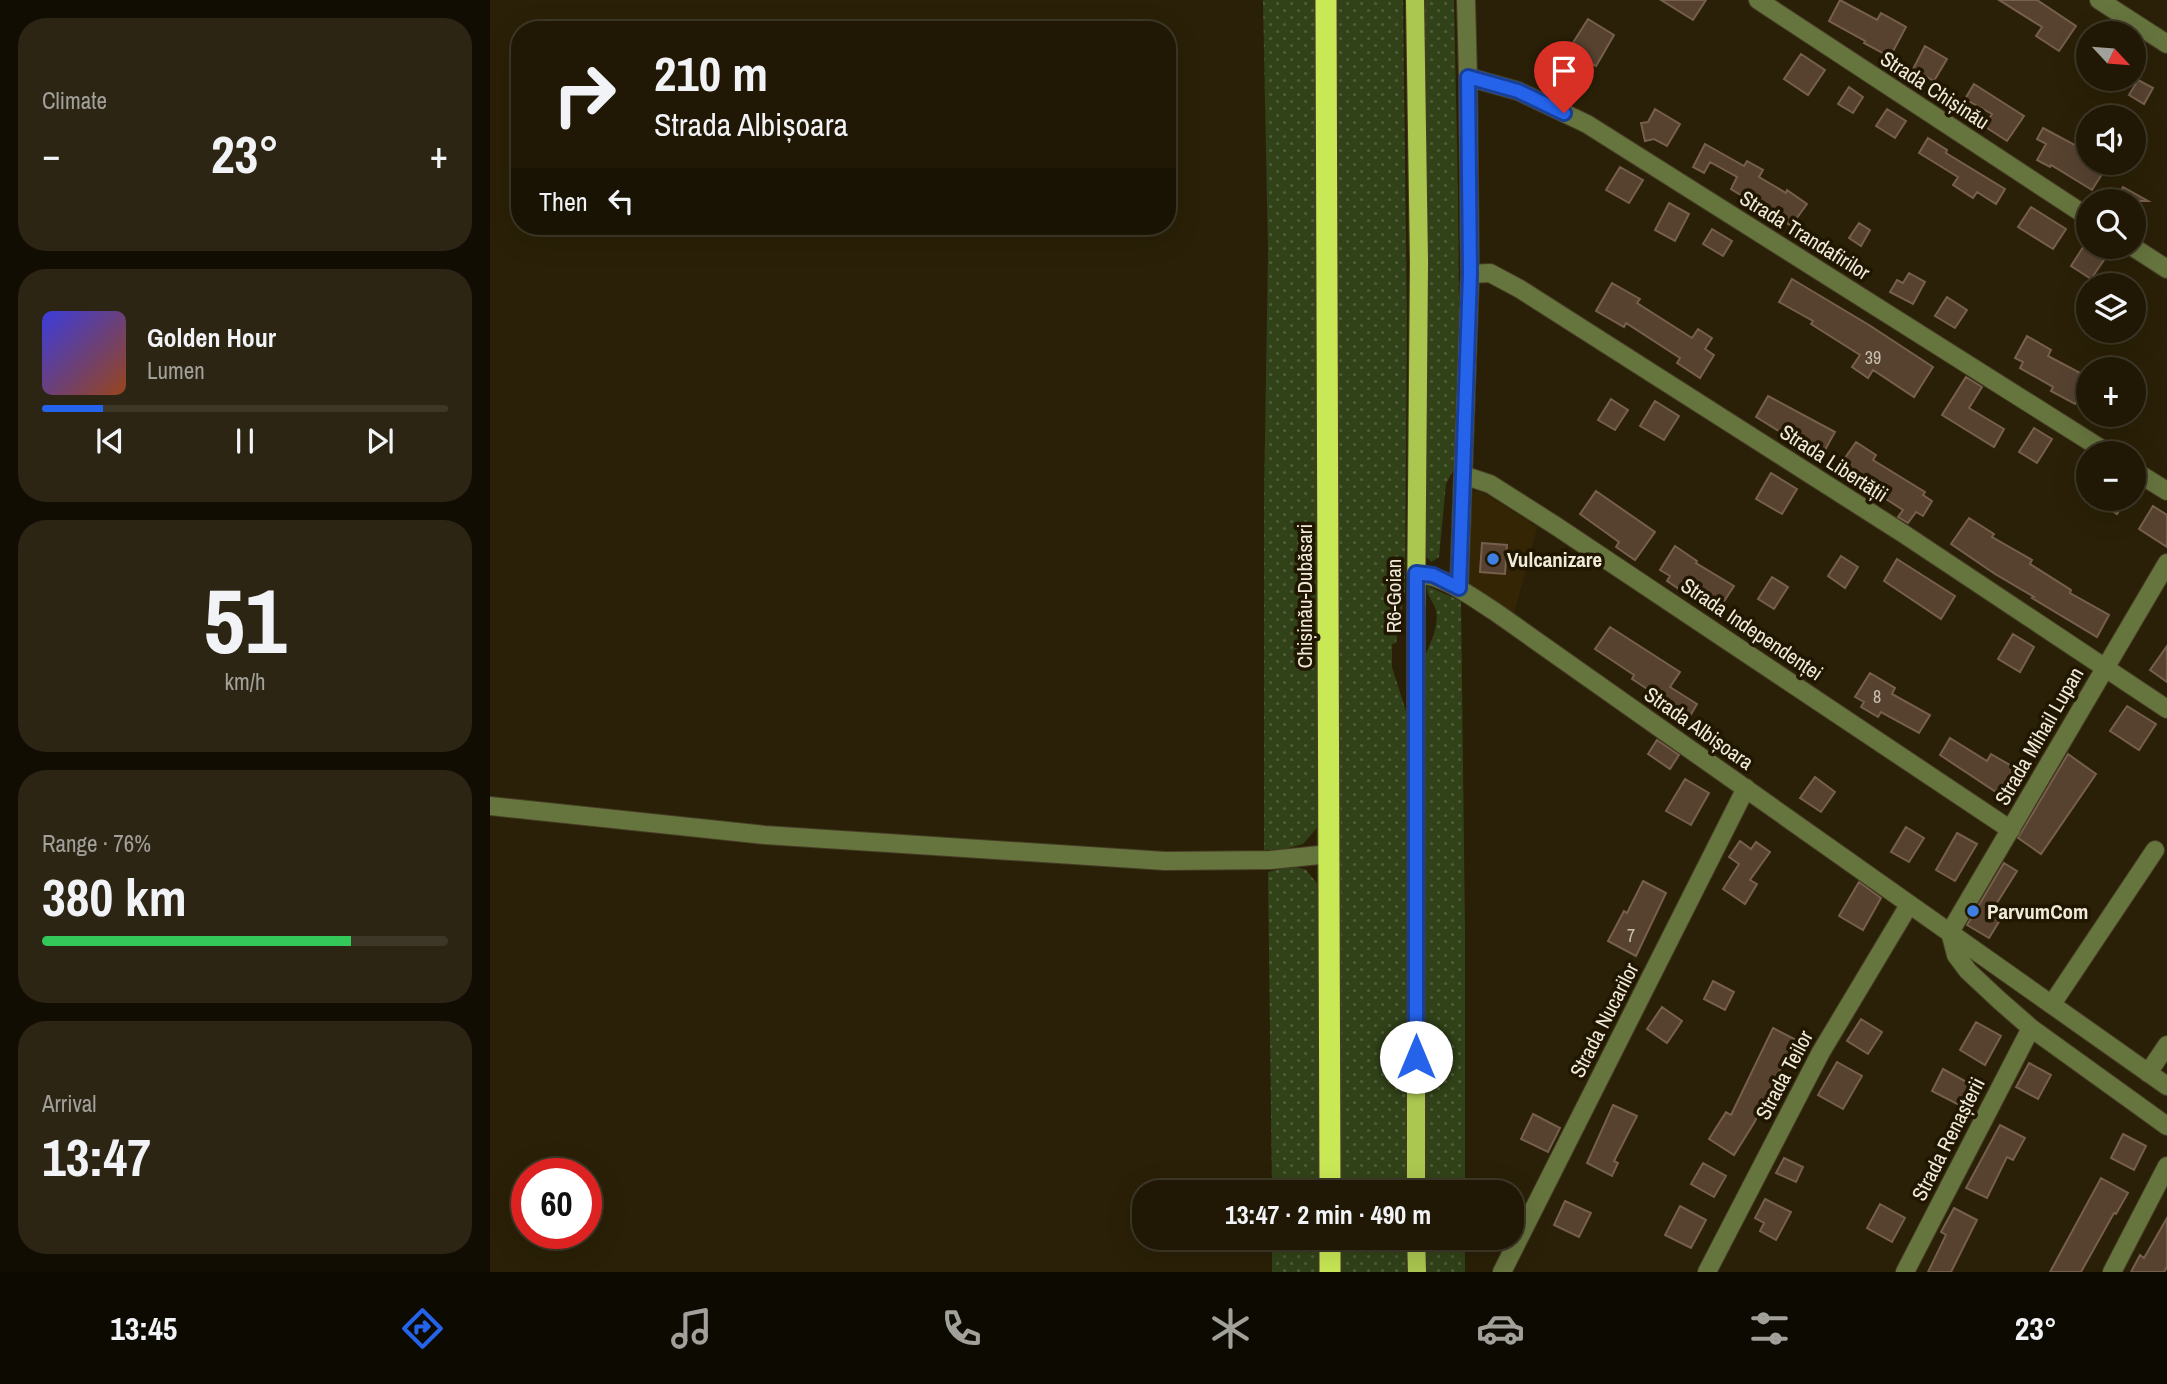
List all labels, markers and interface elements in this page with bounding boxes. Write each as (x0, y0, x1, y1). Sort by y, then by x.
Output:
north arrow (2076, 21, 2146, 91)
map controls (2076, 21, 2146, 511)
text: 210 m (654, 40, 768, 106)
pin (1534, 41, 1594, 113)
street label: Strada Chișinău (1875, 44, 1995, 136)
icon: right (539, 49, 630, 140)
icon: arrive (1545, 52, 1583, 90)
text: Climate (42, 85, 107, 116)
text: Strada Albișoara (654, 103, 848, 146)
button: sound (2076, 105, 2146, 175)
text: 23° (211, 119, 279, 189)
text: − (42, 129, 60, 180)
text: + (430, 129, 448, 180)
icon: left (602, 182, 640, 220)
street label: Strada Trandafirilor (1734, 183, 1876, 287)
text: Then (539, 184, 588, 219)
button: search (2076, 189, 2146, 259)
button: layers (2076, 273, 2146, 343)
text: Golden Hour (147, 320, 276, 355)
house number: 39 (1865, 345, 1881, 370)
text: Lumen (147, 355, 205, 386)
button: + (2076, 357, 2146, 427)
street label: Strada Libertății (1774, 417, 1894, 509)
icon: previous (91, 422, 129, 460)
icon: pause (226, 422, 264, 460)
icon: next (361, 422, 399, 460)
button: − (2076, 441, 2146, 511)
street label: Chișinău-Dubăsari (1290, 524, 1319, 668)
place label: Vulcanizare (1507, 545, 1602, 574)
marker: Vulcanizare (1485, 551, 1501, 567)
text: 51 (204, 559, 287, 681)
street label: R6-Goian (1379, 559, 1408, 633)
street label: Strada Independenței (1675, 571, 1829, 687)
street label: Strada Mihail Lupan (1988, 662, 2090, 810)
text: km/h (225, 666, 265, 697)
street label: Strada Albișoara (1639, 680, 1760, 777)
house number: 8 (1873, 684, 1881, 709)
text: Range · 76% (42, 828, 151, 859)
text: 380 km (42, 862, 187, 932)
place label: ParvumCom (1987, 897, 2088, 926)
marker: ParvumCom (1965, 903, 1981, 919)
house number: 7 (1627, 923, 1635, 948)
street label: Strada Nucarilor (1563, 957, 1645, 1082)
position arrow (1379, 1020, 1453, 1094)
street label: Strada Teilor (1748, 1025, 1820, 1125)
street label: Strada Renașterii (1904, 1072, 1992, 1206)
text: Arrival (42, 1088, 97, 1119)
text: 13:47 (42, 1122, 151, 1192)
speed limit sign: 60 (511, 1158, 602, 1249)
text: 13:47 · 2 min · 490 m (1225, 1197, 1431, 1232)
icon: directions (398, 1304, 447, 1353)
icon: music (667, 1304, 716, 1353)
icon: phone (937, 1304, 986, 1353)
icon: climate (1206, 1304, 1255, 1353)
icon: car (1476, 1304, 1525, 1353)
icon: filters (1745, 1304, 1794, 1353)
text: 13:45 (110, 1307, 177, 1350)
text: 23° (2015, 1307, 2057, 1350)

